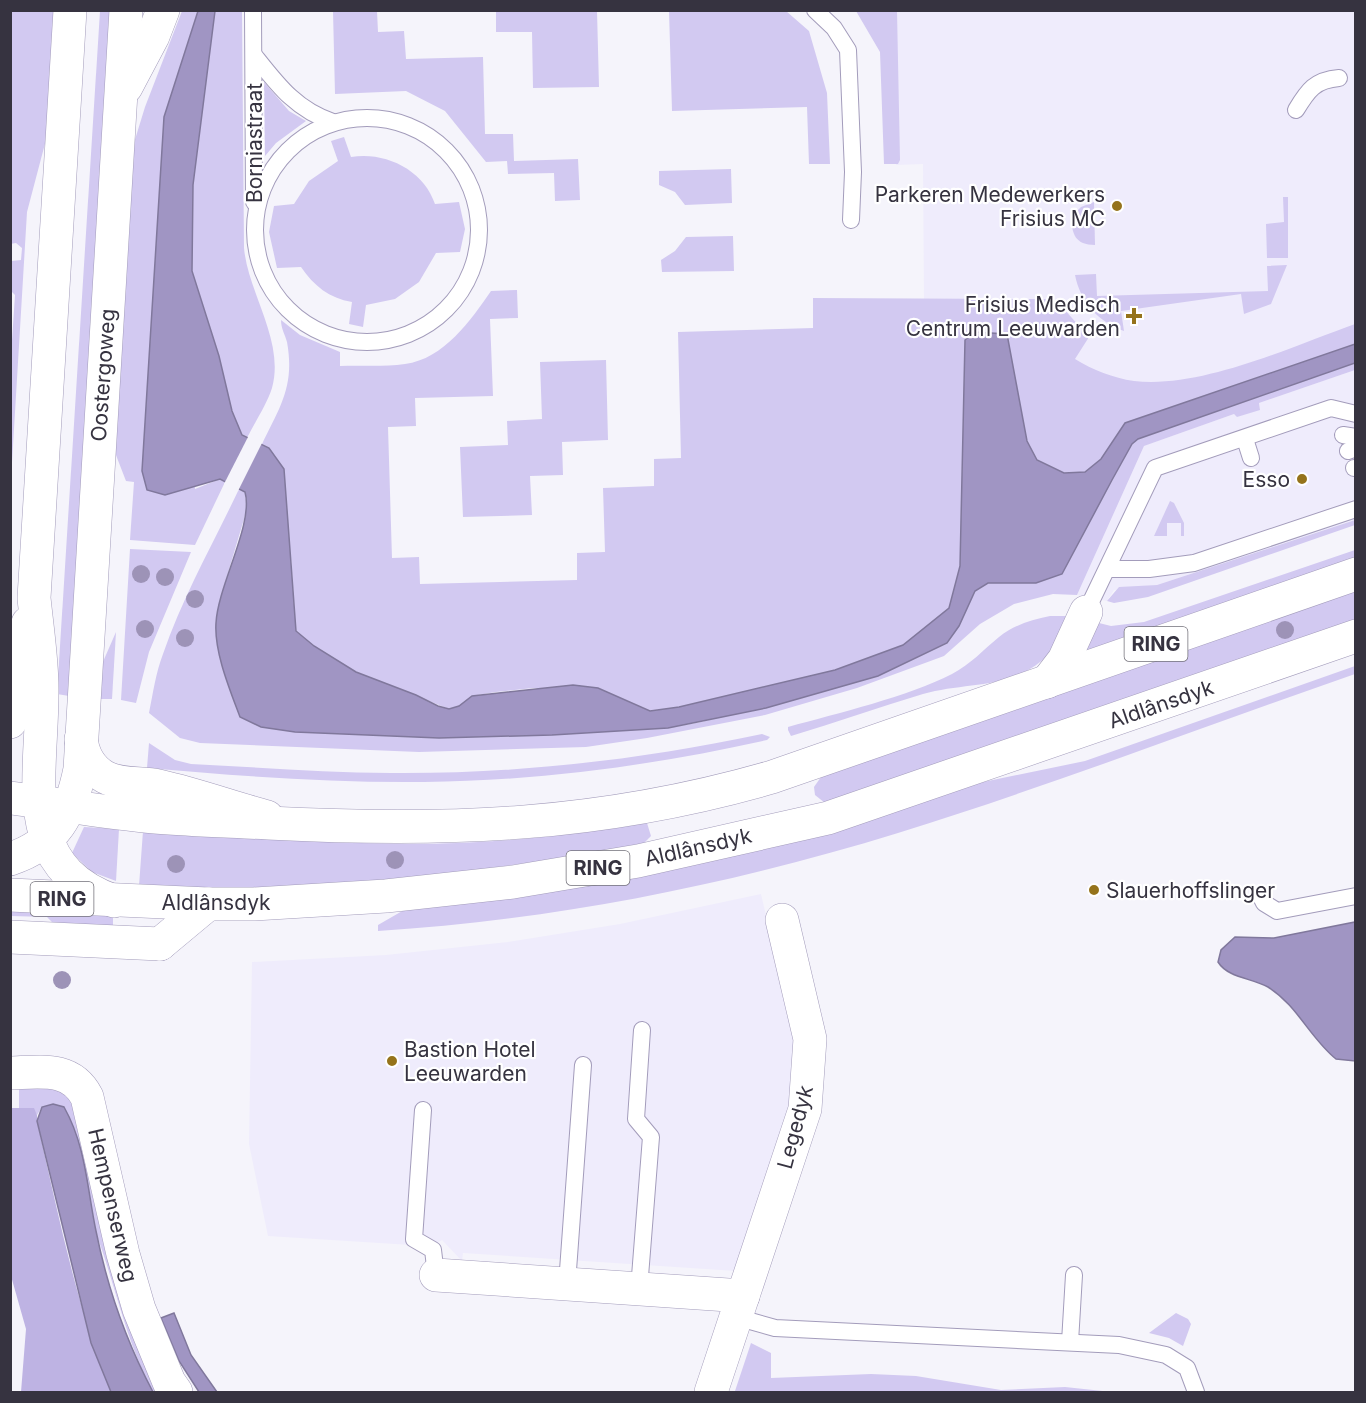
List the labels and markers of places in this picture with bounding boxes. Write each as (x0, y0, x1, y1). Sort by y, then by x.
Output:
place label: Parkeren Medewerkers Frisius MC (875, 182, 1105, 231)
marker: Parkeren Medewerkers Frisius MC (1110, 199, 1124, 213)
place label: Frisius Medisch Centrum Leeuwarden (906, 292, 1120, 341)
marker: Frisius Medisch Centrum Leeuwarden (1125, 307, 1143, 325)
place label: Esso (1243, 467, 1290, 492)
marker: Esso (1295, 472, 1309, 486)
place label: Slauerhoffslinger (1106, 878, 1275, 903)
marker: Slauerhoffslinger (1087, 883, 1101, 897)
place label: Bastion Hotel Leeuwarden (404, 1037, 536, 1086)
marker: Bastion Hotel Leeuwarden (385, 1054, 399, 1068)

